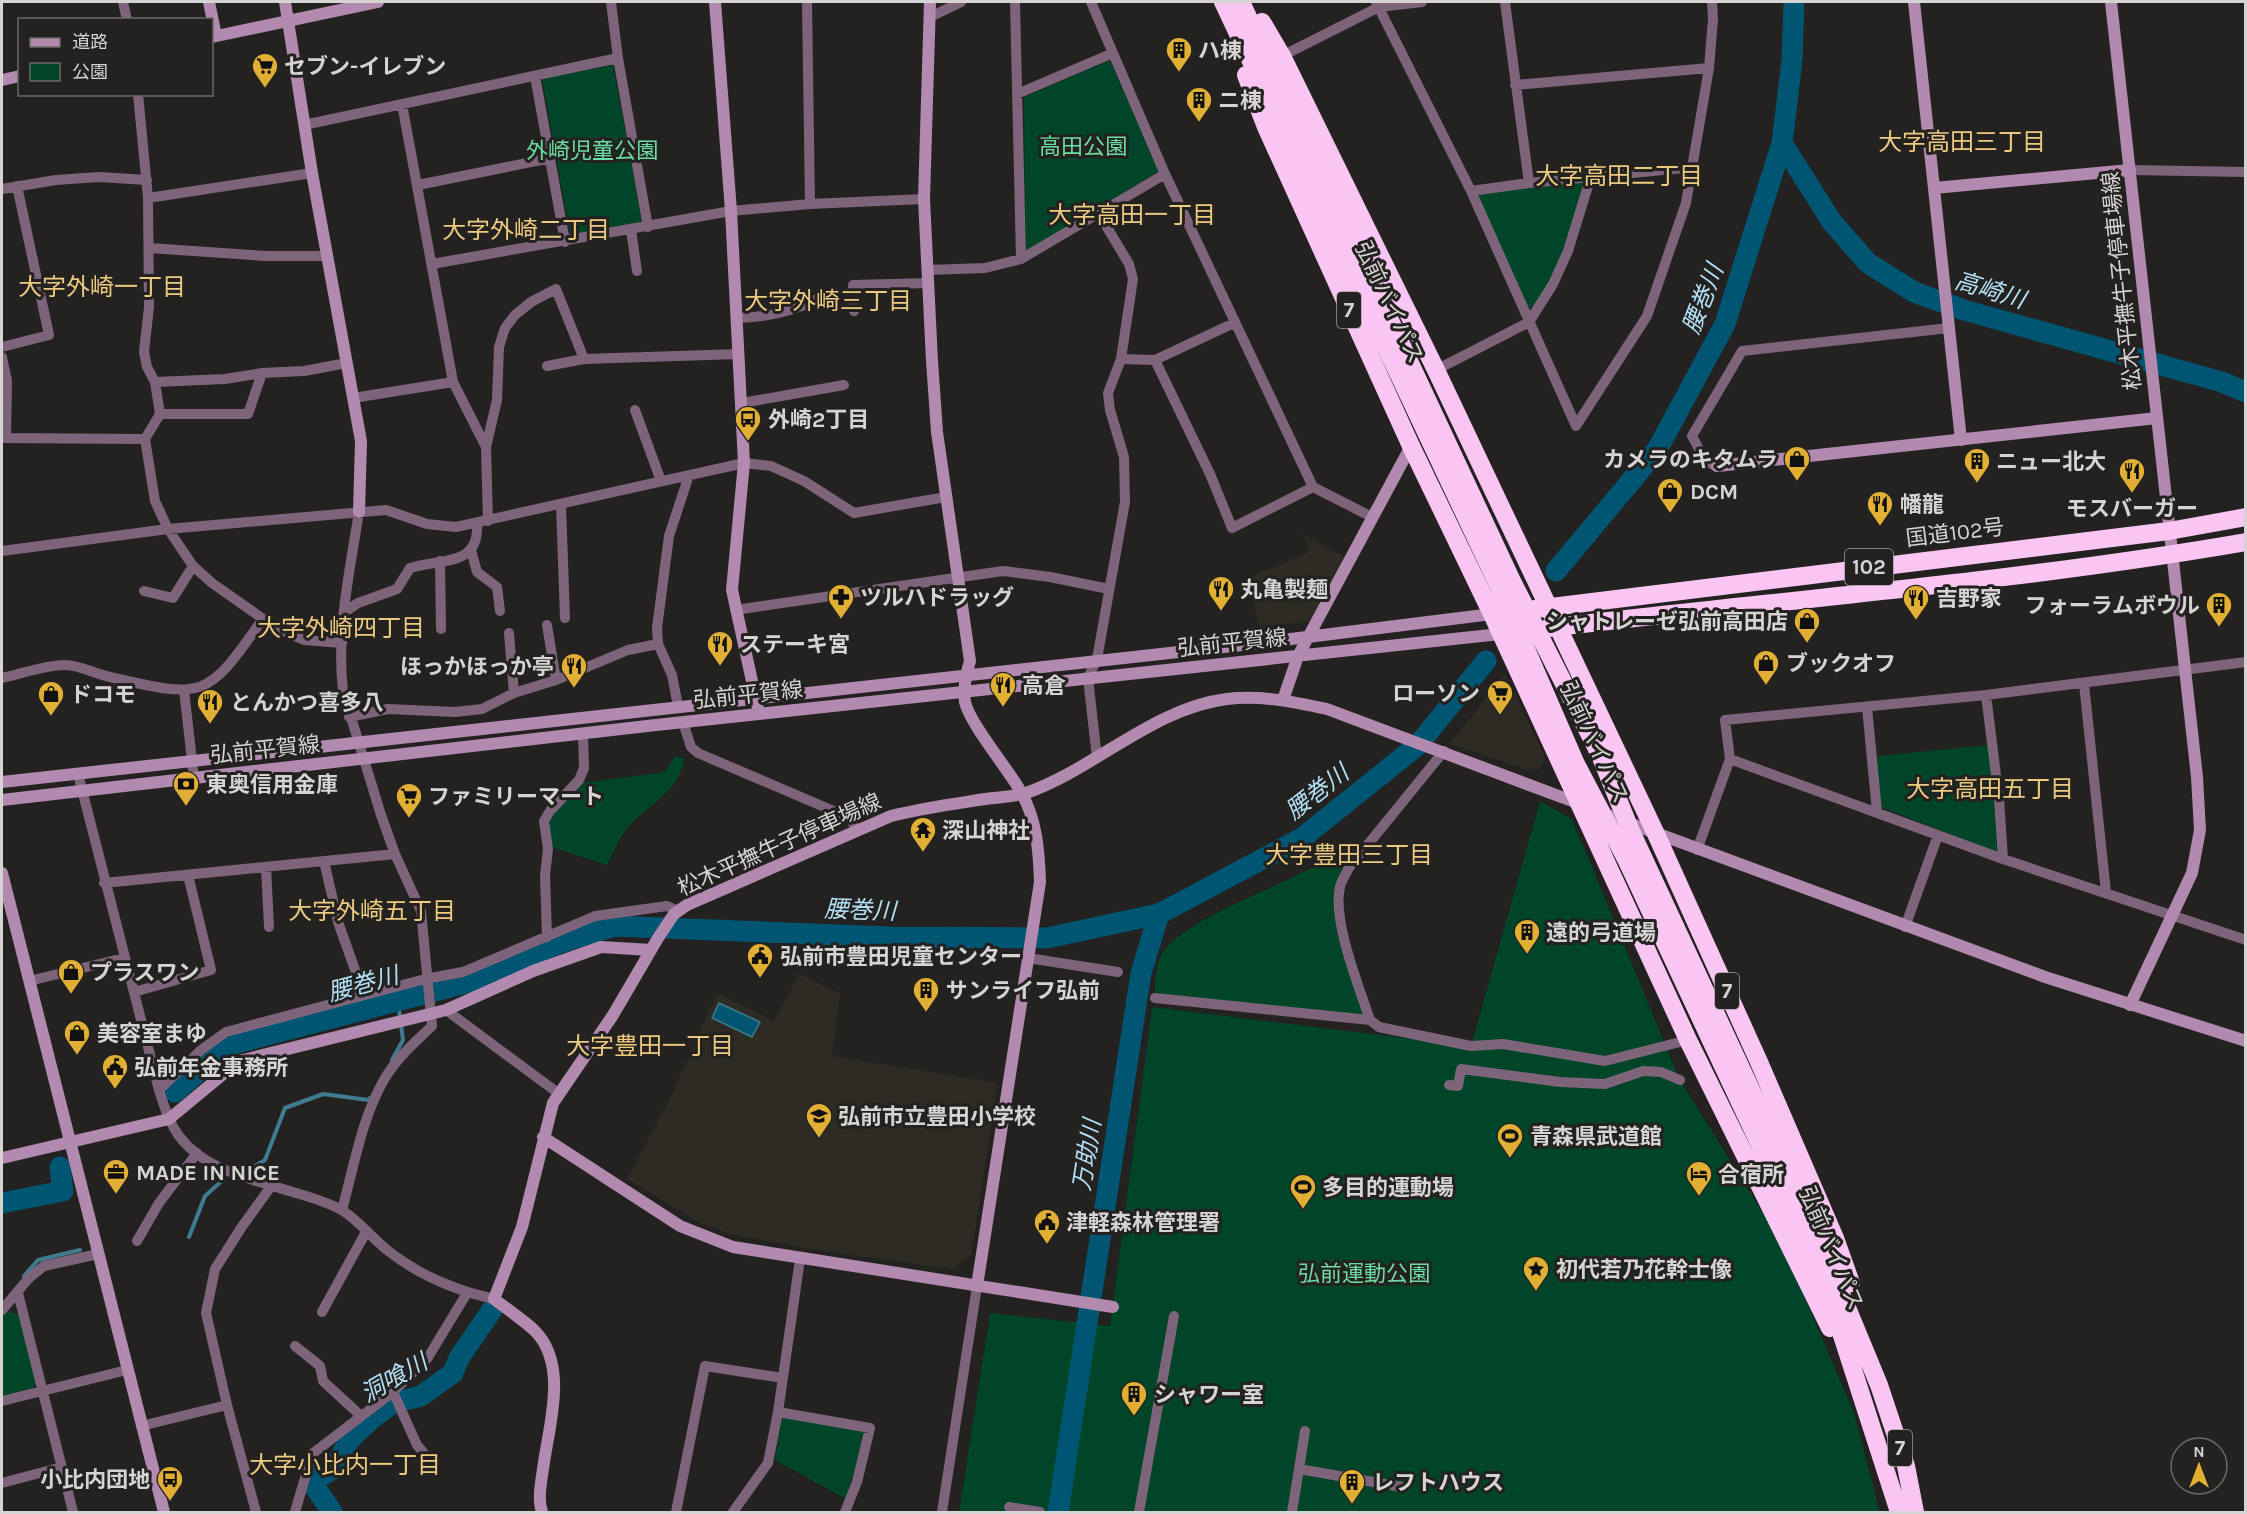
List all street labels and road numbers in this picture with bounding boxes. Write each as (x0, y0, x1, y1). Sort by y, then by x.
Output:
street label: 松木平撫牛子停車場線 (2098, 170, 2146, 392)
street label: 弘前バイパス (1350, 237, 1429, 368)
road number: 7 (1337, 292, 1361, 328)
street label: 国道102号 (1904, 514, 2006, 552)
road number: 102 (1845, 549, 1893, 585)
street label: 弘前平賀線 (1176, 624, 1288, 662)
street label: 弘前平賀線 (692, 676, 804, 714)
street label: 弘前バイパス (1555, 677, 1634, 808)
street label: 弘前平賀線 (209, 731, 321, 769)
street label: 松木平撫牛子停車場線 (674, 788, 885, 902)
road number: 7 (1715, 973, 1739, 1009)
street label: 弘前バイパス (1793, 1183, 1869, 1314)
road number: 7 (1888, 1430, 1912, 1466)

